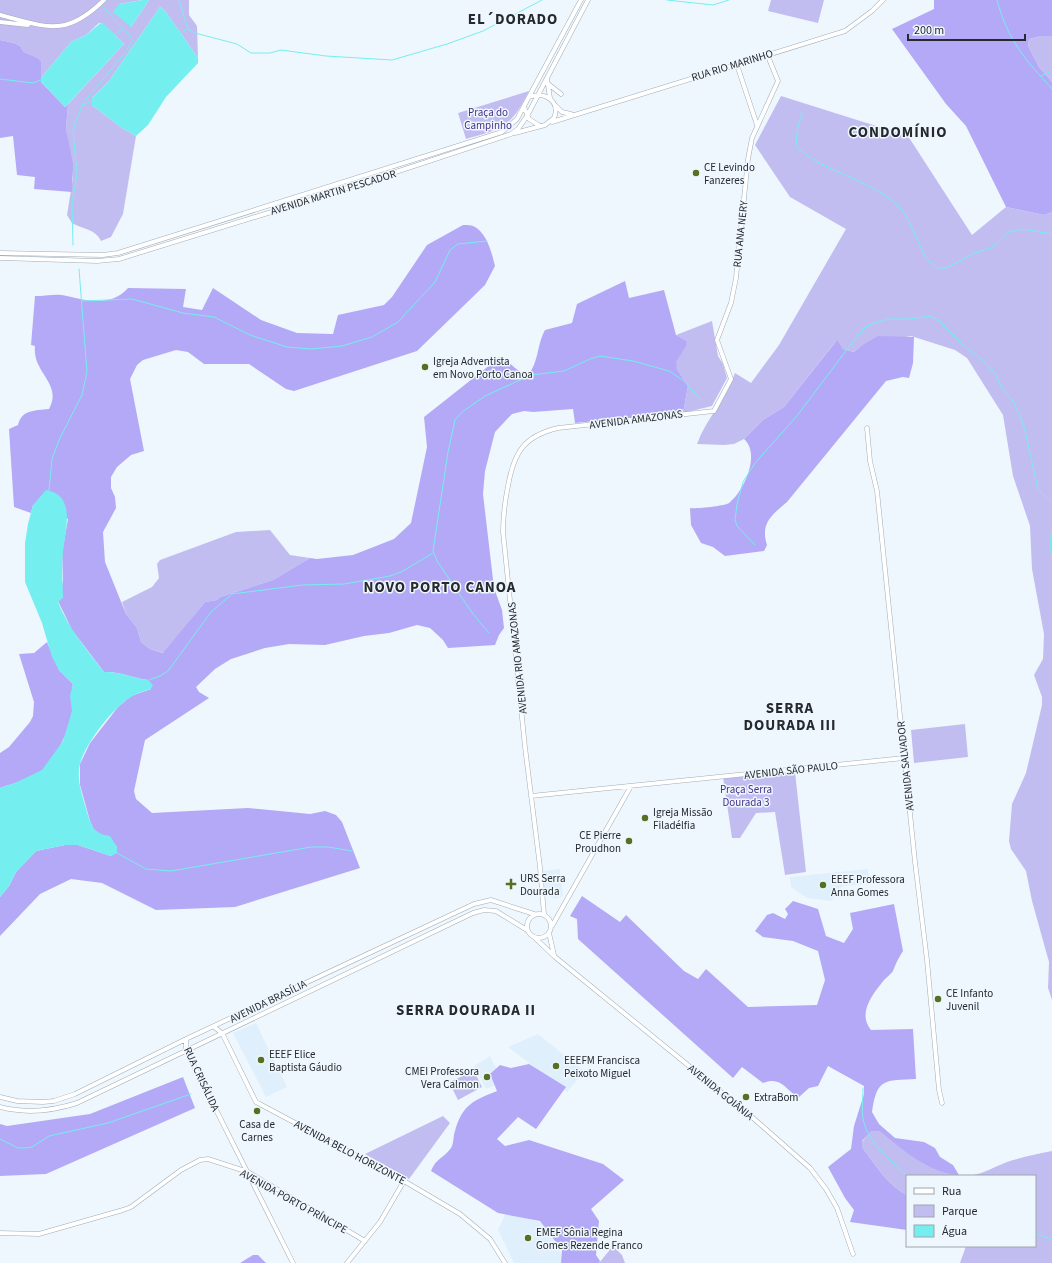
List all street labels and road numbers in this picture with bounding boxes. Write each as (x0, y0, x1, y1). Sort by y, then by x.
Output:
street label: RUA RIO MARINHO (689, 46, 775, 85)
street label: AVENIDA MARTIN PESCADOR (268, 166, 398, 219)
street label: RUA ANA NERY (730, 199, 752, 268)
street label: AVENIDA AMAZONAS (589, 406, 684, 433)
street label: AVENIDA RIO AMAZONAS (504, 601, 531, 715)
street label: AVENIDA SALVADOR (893, 720, 918, 812)
street label: AVENIDA SÃO PAULO (743, 758, 839, 783)
street label: AVENIDA BRASÍLIA (227, 976, 309, 1027)
street label: RUA CRISÁLIDA (180, 1045, 223, 1114)
street label: AVENIDA GOIÂNIA (684, 1061, 757, 1124)
street label: AVENIDA BELO HORIZONTE (291, 1117, 408, 1188)
street label: AVENIDA PORTO PRÍNCIPE (237, 1166, 350, 1237)

